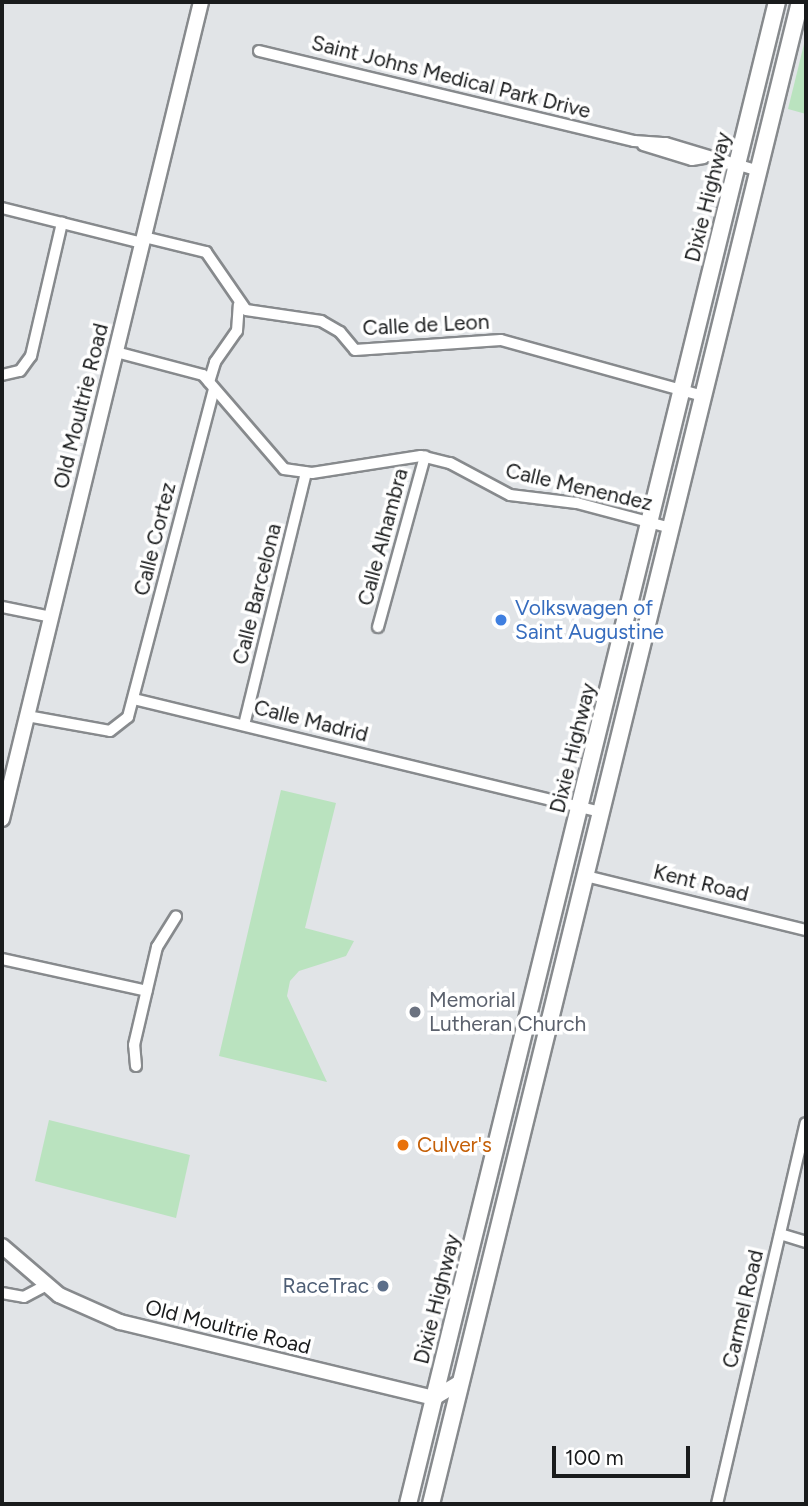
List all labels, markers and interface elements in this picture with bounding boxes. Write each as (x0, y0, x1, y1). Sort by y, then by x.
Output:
street label: Saint Johns Medical Park Drive (309, 30, 593, 124)
street label: Dixie Highway (680, 129, 736, 265)
street label: Calle de Leon (362, 309, 490, 341)
street label: Old Moultrie Road (48, 321, 114, 491)
street label: Calle Menendez (503, 458, 655, 516)
street label: Calle Alhambra (353, 466, 413, 608)
street label: Calle Cortez (129, 480, 181, 598)
street label: Calle Barcelona (227, 521, 287, 667)
place label: Volkswagen of Saint Augustine (515, 595, 664, 645)
marker: Volkswagen of Saint Augustine (493, 612, 509, 628)
street label: Dixie Highway (545, 680, 601, 816)
street label: Calle Madrid (251, 695, 371, 747)
street label: Kent Road (651, 859, 751, 907)
place label: Memorial Lutheran Church (429, 987, 586, 1037)
marker: Memorial Lutheran Church (407, 1004, 423, 1020)
place label: Culver's (417, 1132, 492, 1158)
marker: Culver's (395, 1137, 411, 1153)
street label: Dixie Highway (409, 1231, 465, 1367)
street label: Carmel Road (717, 1247, 769, 1371)
place label: RaceTrac (283, 1273, 369, 1299)
marker: RaceTrac (375, 1278, 391, 1294)
street label: Old Moultrie Road (143, 1294, 313, 1360)
scale bar (556, 1432, 694, 1476)
text: 100 m (565, 1445, 624, 1470)

